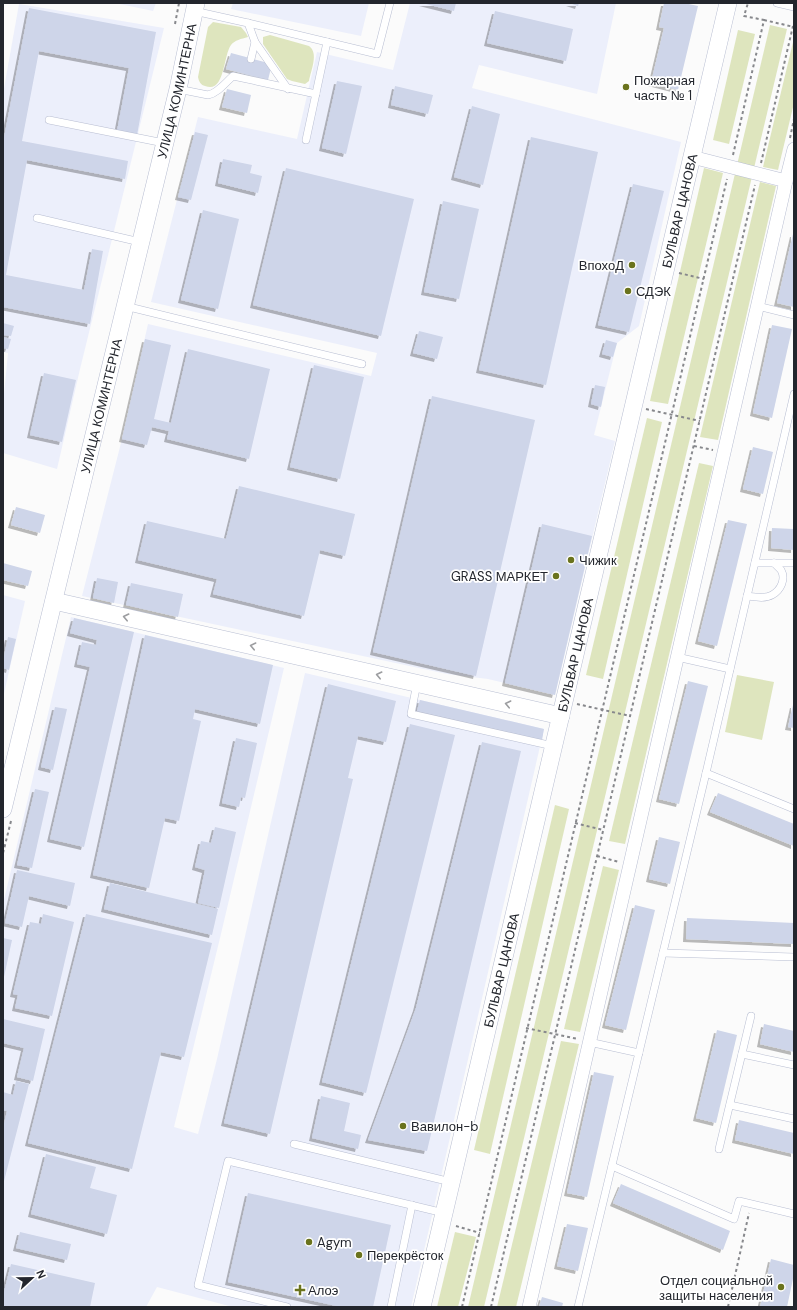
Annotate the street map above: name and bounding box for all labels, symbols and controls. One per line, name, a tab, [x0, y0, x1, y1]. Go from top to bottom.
street label: УЛИЦА КОМИНТЕРНА	[153, 21, 200, 160]
place label: Пожарная часть № 1	[634, 72, 695, 104]
marker: Пожарная часть № 1	[621, 82, 631, 92]
street label: БУЛЬВАР ЦАНОВА	[658, 152, 701, 270]
place label: ВпохоД	[579, 257, 624, 274]
marker: ВпохоД	[627, 260, 637, 270]
place label: СДЭК	[636, 283, 671, 300]
marker: СДЭК	[623, 286, 633, 296]
street label: УЛИЦА КОМИНТЕРНА	[76, 336, 126, 475]
place label: Чижик	[579, 552, 617, 569]
marker: Чижик	[566, 555, 576, 565]
place label: GRASS МАРКЕТ	[451, 568, 548, 585]
marker: GRASS МАРКЕТ	[551, 571, 561, 581]
street label: БУЛЬВАР ЦАНОВА	[553, 596, 597, 714]
one-way arrow	[123, 614, 129, 622]
one-way arrow	[249, 642, 256, 650]
one-way arrow	[376, 671, 383, 679]
one-way arrow	[505, 700, 511, 708]
street label: БУЛЬВАР ЦАНОВА	[479, 911, 523, 1029]
place label: Вавилон-b	[411, 1118, 478, 1135]
marker: Вавилон-b	[398, 1121, 408, 1131]
place label: Agym	[317, 1234, 352, 1251]
marker: Agym	[304, 1237, 314, 1247]
place label: Перекрёсток	[367, 1247, 444, 1264]
marker: Перекрёсток	[354, 1250, 364, 1260]
north arrow	[12, 1258, 52, 1298]
text: N	[33, 1268, 49, 1281]
place label: Отдел социальной защиты населения	[659, 1272, 773, 1304]
place label: Алоэ	[308, 1282, 339, 1299]
marker: Отдел социальной защиты населения	[776, 1282, 786, 1292]
marker: Алоэ	[295, 1285, 305, 1295]

